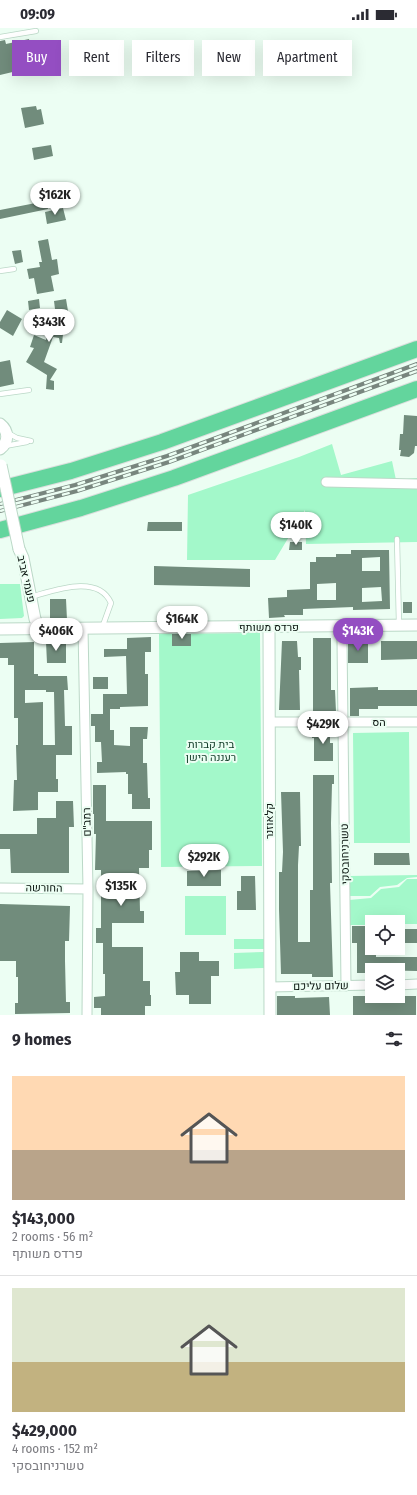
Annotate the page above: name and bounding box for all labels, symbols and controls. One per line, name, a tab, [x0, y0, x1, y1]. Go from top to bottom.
text: 09:09	[20, 5, 55, 23]
chip: Buy	[12, 40, 61, 76]
chip: Rent	[69, 40, 124, 76]
chip: Filters	[132, 40, 194, 76]
chip: New	[202, 40, 255, 76]
chip: Apartment	[263, 40, 352, 76]
pin: $162K	[27, 182, 83, 216]
text: $162K	[39, 187, 71, 202]
pin: $343K	[21, 309, 77, 343]
text: $343K	[33, 314, 65, 329]
pin: $140K	[268, 512, 324, 546]
text: $140K	[280, 517, 312, 532]
street label: פעמי אביב	[14, 554, 38, 604]
pin: $164K	[154, 606, 210, 640]
text: $164K	[166, 611, 198, 626]
pin: $406K	[28, 618, 84, 652]
pin: $143K	[330, 618, 386, 652]
street label: פרדס משותף	[239, 621, 299, 634]
text: $406K	[39, 623, 73, 638]
text: $143K	[342, 623, 374, 638]
pin: $429K	[295, 711, 351, 745]
text: $429K	[306, 716, 340, 731]
street label: הס	[372, 716, 386, 729]
park label: בית קברות רעננה הישן	[186, 738, 236, 764]
street label: קלאוזנר	[263, 803, 276, 839]
street label: רמב"ם	[80, 807, 94, 837]
street label: טשרניחובסקי	[338, 823, 352, 885]
pin: $292K	[176, 844, 232, 878]
text: $292K	[188, 849, 220, 864]
pin: $135K	[93, 873, 149, 907]
text: $135K	[105, 878, 137, 893]
street label: החורשה	[25, 881, 63, 895]
map controls	[365, 915, 405, 1003]
button: locate	[365, 915, 405, 955]
button: layers	[365, 963, 405, 1003]
street label: שלום עליכם	[293, 979, 349, 993]
icon: filters	[383, 1028, 405, 1050]
text: 9 homes	[12, 1029, 71, 1050]
icon: home	[173, 1102, 245, 1174]
text: $143,000	[12, 1208, 75, 1229]
text: 2 rooms · 56 m²	[12, 1229, 93, 1244]
text: פרדס משותף	[12, 1246, 83, 1261]
icon: home	[173, 1314, 245, 1386]
text: $429,000	[12, 1420, 77, 1441]
text: 4 rooms · 152 m²	[12, 1441, 98, 1456]
text: טשרניחובסקי	[12, 1458, 84, 1473]

